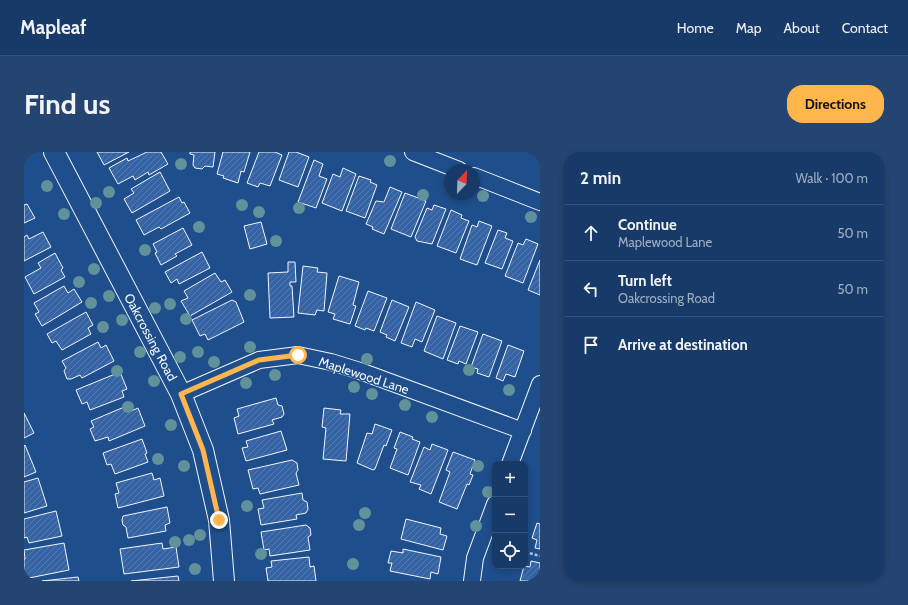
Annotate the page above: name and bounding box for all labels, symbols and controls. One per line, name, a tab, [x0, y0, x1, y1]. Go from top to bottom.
text: Mapleaf	[20, 16, 87, 39]
text: Home	[677, 19, 714, 37]
text: Map	[736, 19, 761, 37]
text: About	[783, 19, 820, 37]
text: Contact	[842, 19, 888, 37]
button: Directions	[787, 85, 884, 123]
text: Find us	[24, 87, 110, 121]
north arrow	[444, 164, 480, 200]
text: 2 min	[580, 168, 621, 188]
text: Walk · 100 m	[795, 170, 868, 186]
text: Continue	[618, 216, 677, 234]
icon: ahead	[580, 222, 602, 244]
text: 50 m	[838, 225, 868, 241]
text: Maplewood Lane	[618, 234, 712, 250]
text: Turn left	[618, 272, 672, 290]
icon: left	[580, 278, 602, 300]
text: 50 m	[838, 281, 868, 297]
street label: Oakcrossing Road	[121, 290, 181, 384]
text: Oakcrossing Road	[618, 290, 715, 306]
icon: arrive	[580, 334, 602, 356]
text: Arrive at destination	[618, 336, 748, 354]
route start	[289, 346, 307, 364]
street label: Maplewood Lane	[317, 353, 412, 397]
map controls	[492, 461, 528, 569]
button: +	[492, 461, 528, 497]
button: −	[492, 497, 528, 533]
route end	[210, 511, 228, 529]
button: locate	[492, 533, 528, 569]

